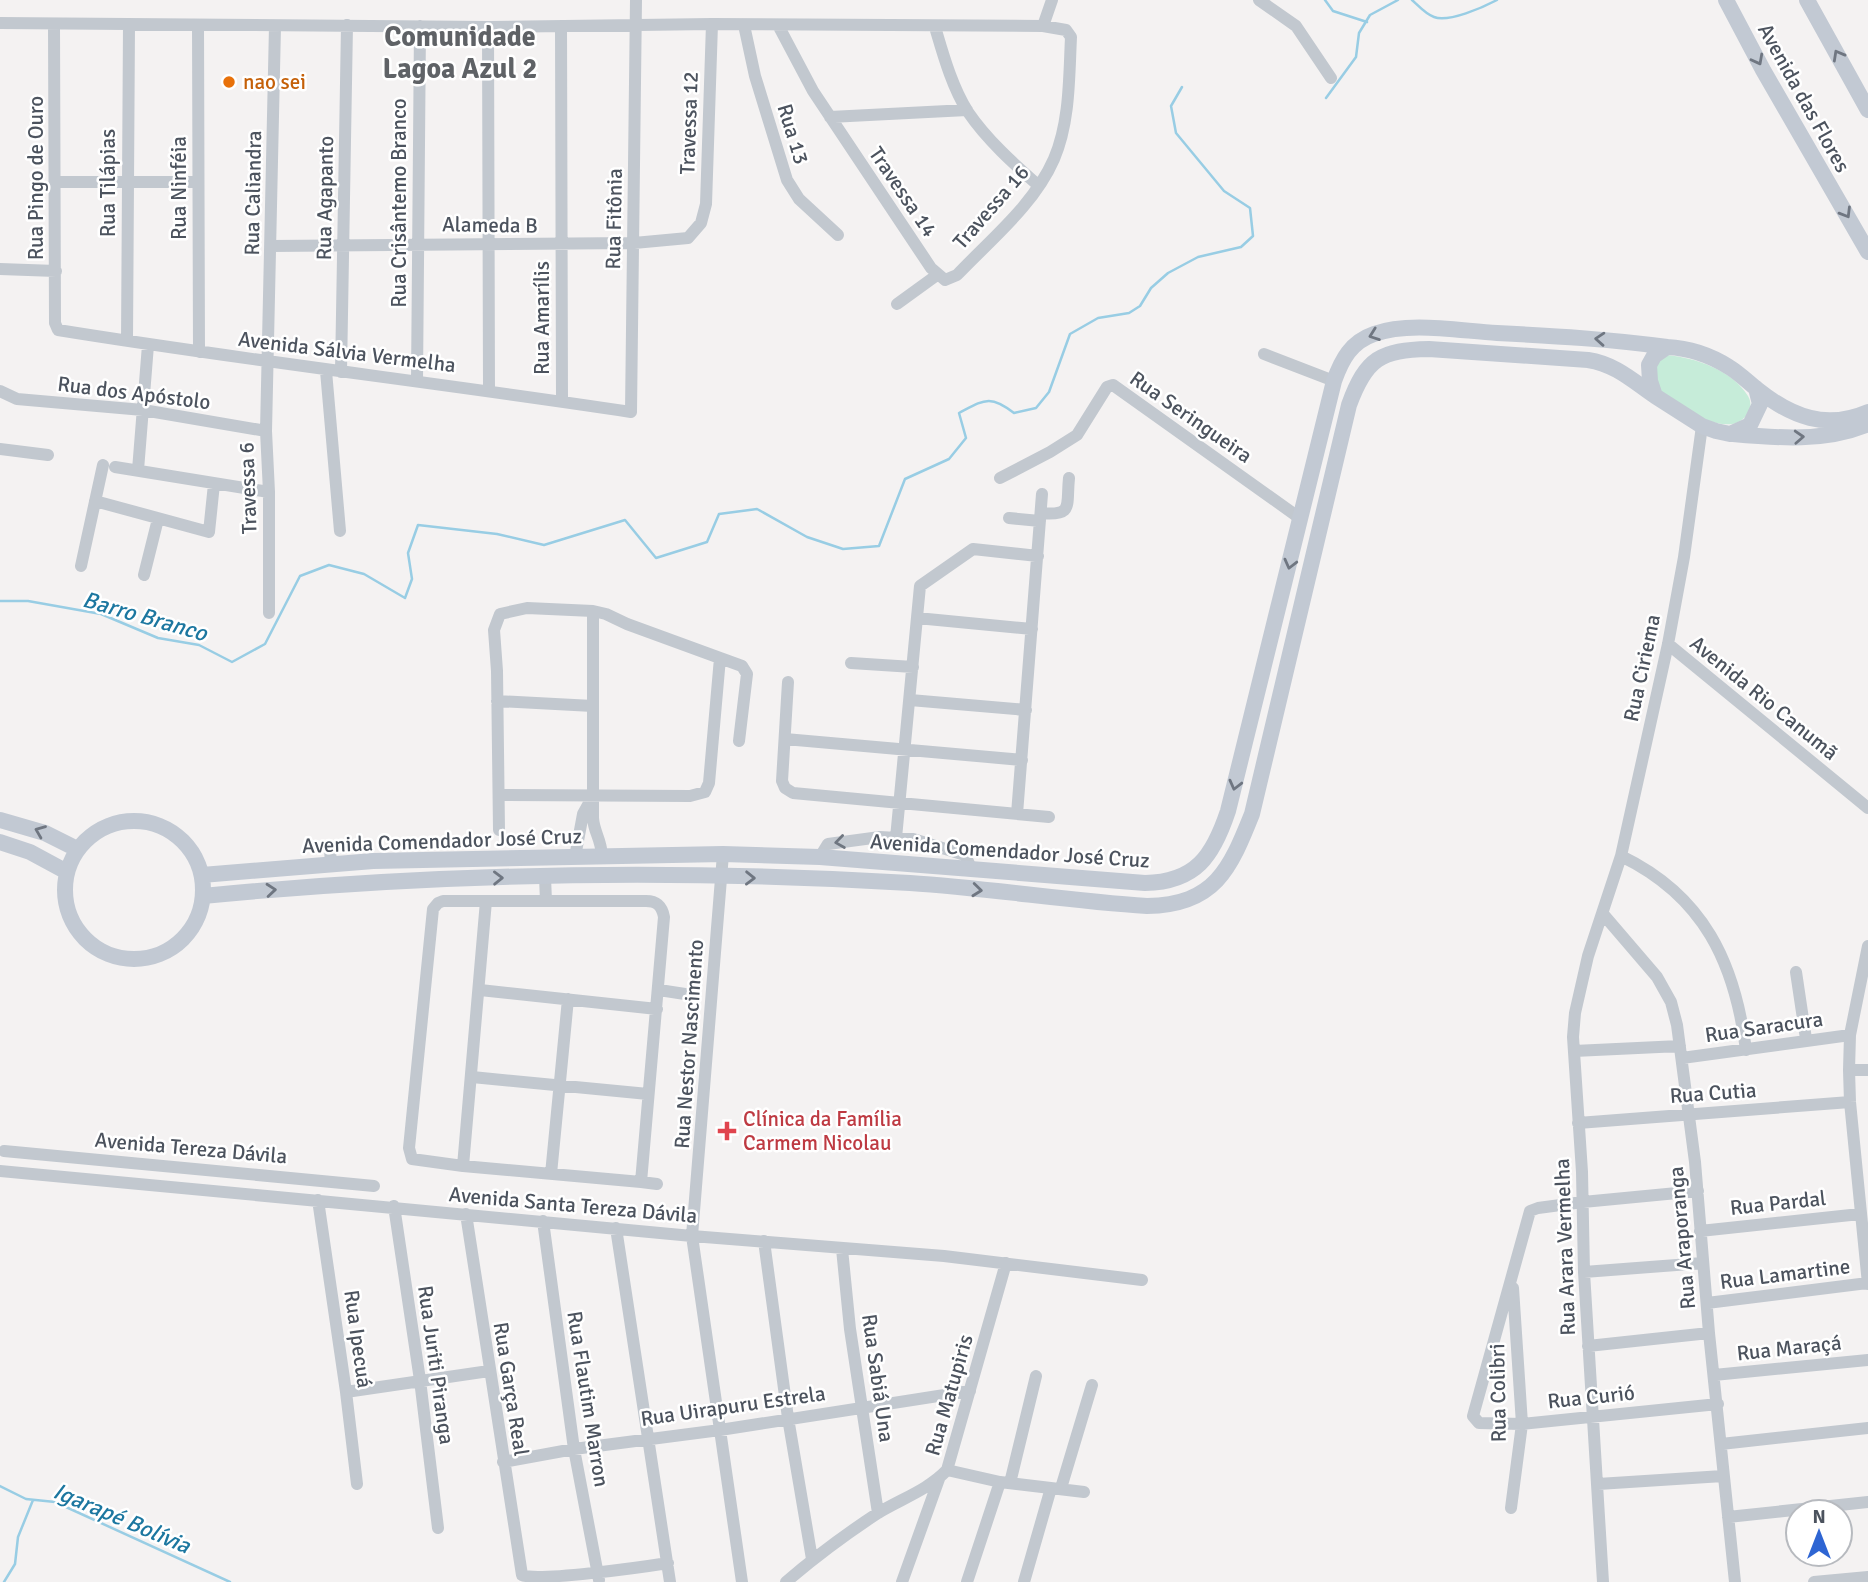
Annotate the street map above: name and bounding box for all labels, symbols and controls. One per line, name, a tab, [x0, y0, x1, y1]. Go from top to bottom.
street label: Avenida das Flores	[1752, 19, 1856, 177]
district label: Comunidade Lagoa Azul 2	[383, 20, 537, 86]
one-way arrow	[1833, 50, 1846, 62]
one-way arrow	[1750, 53, 1763, 65]
place label: nao sei	[243, 69, 306, 95]
street label: Travessa 12	[674, 71, 704, 175]
marker: nao sei	[221, 74, 237, 90]
street label: Rua Pingo de Ouro	[23, 96, 49, 260]
street label: Rua Crisântemo Branco	[386, 98, 412, 308]
street label: Rua 13	[772, 101, 814, 167]
street label: Rua Tilápias	[95, 129, 121, 237]
street label: Rua Caliandra	[239, 130, 267, 256]
street label: Rua Agapanto	[311, 135, 339, 261]
street label: Rua Ninféia	[166, 136, 192, 240]
street label: Travessa 14	[863, 142, 943, 242]
street label: Travessa 16	[947, 159, 1035, 255]
street label: Rua Fitônia	[600, 168, 628, 270]
one-way arrow	[1837, 206, 1850, 219]
street label: Alameda B	[442, 211, 538, 239]
street label: Rua Amarílis	[529, 261, 555, 375]
street label: Avenida Sálvia Vermelha	[237, 326, 457, 378]
one-way arrow	[1368, 327, 1380, 341]
one-way arrow	[1594, 331, 1605, 346]
street label: Rua Seringueira	[1125, 365, 1257, 469]
street label: Rua dos Apóstolo	[56, 371, 212, 415]
one-way arrow	[1793, 429, 1804, 444]
street label: Travessa 6	[233, 442, 263, 534]
one-way arrow	[1284, 558, 1299, 570]
water label: Barro Branco	[79, 585, 211, 648]
street label: Rua Ciriema	[1618, 612, 1666, 724]
street label: Avenida Rio Canumã	[1685, 630, 1843, 766]
one-way arrow	[1229, 778, 1243, 790]
street label: Avenida Comendador José Cruz	[302, 823, 582, 859]
one-way arrow	[35, 825, 47, 839]
street label: Avenida Comendador José Cruz	[869, 828, 1151, 874]
one-way arrow	[835, 835, 846, 850]
one-way arrow	[493, 870, 504, 886]
one-way arrow	[745, 870, 756, 885]
one-way arrow	[972, 882, 983, 897]
one-way arrow	[266, 883, 277, 898]
street label: Rua Nestor Nascimento	[669, 938, 709, 1150]
street label: Rua Saracura	[1703, 1006, 1825, 1048]
street label: Rua Cutia	[1669, 1077, 1757, 1109]
place label: Clínica da Família Carmem Nicolau	[743, 1106, 902, 1156]
marker: Clínica da Família Carmem Nicolau	[717, 1121, 737, 1141]
street label: Avenida Tereza Dávila	[94, 1127, 288, 1169]
street label: Rua Arara Vermelha	[1549, 1158, 1581, 1336]
street label: Rua Araporanga	[1663, 1165, 1701, 1311]
street label: Avenida Santa Tereza Dávila	[448, 1181, 698, 1229]
street label: Rua Pardal	[1729, 1185, 1827, 1221]
street label: Rua Lamartine	[1718, 1253, 1852, 1295]
street label: Rua Juriti Piranga	[412, 1284, 460, 1446]
street label: Rua Ipecuá	[338, 1288, 378, 1390]
street label: Rua Flautim Marron	[561, 1309, 615, 1489]
street label: Rua Sabiá Una	[856, 1312, 900, 1444]
street label: Rua Garça Real	[488, 1320, 534, 1458]
street label: Rua Maraçá	[1735, 1330, 1843, 1366]
street label: Rua Matupiris	[919, 1331, 979, 1459]
street label: Rua Colibri	[1484, 1343, 1512, 1443]
street label: Rua Curió	[1546, 1379, 1636, 1415]
street label: Rua Uirapuru Estrela	[639, 1380, 827, 1432]
water label: Igarapé Bolívia	[49, 1477, 196, 1561]
north arrow	[1784, 1498, 1854, 1568]
text: N	[1812, 1505, 1826, 1529]

